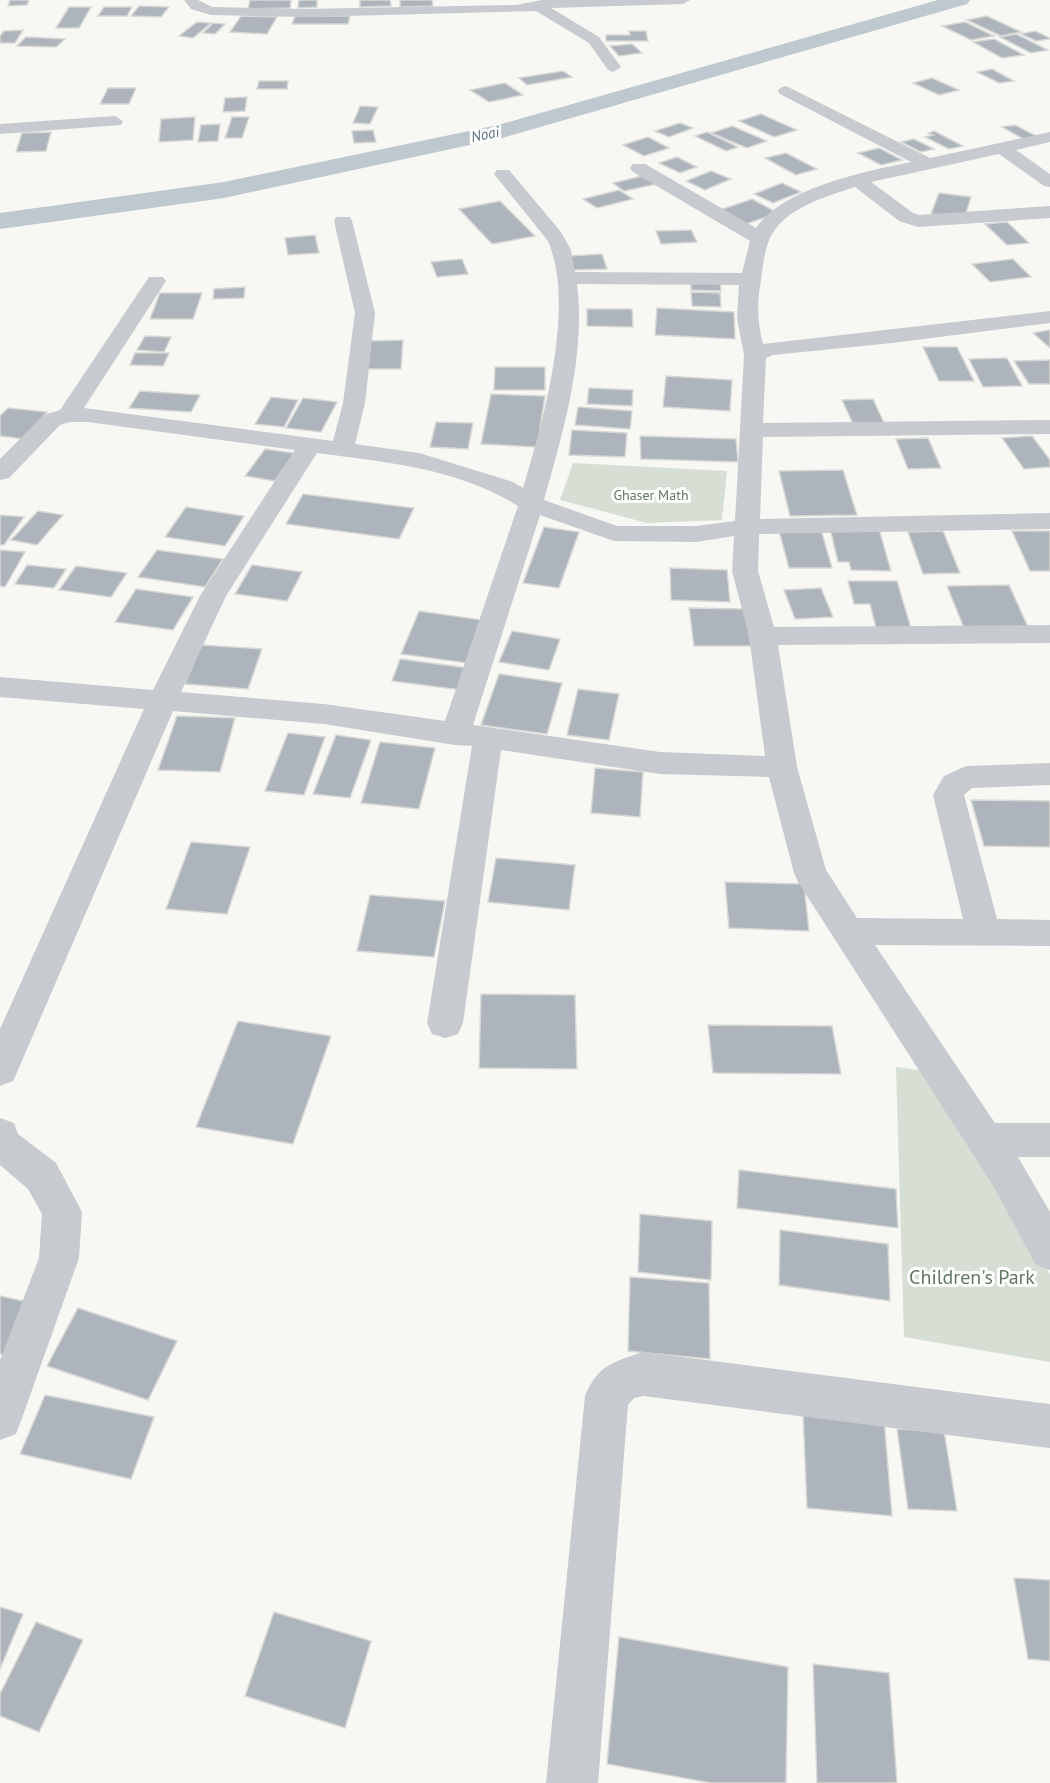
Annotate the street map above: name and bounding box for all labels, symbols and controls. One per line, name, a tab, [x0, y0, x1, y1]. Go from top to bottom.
water label: Noai	[469, 122, 502, 146]
park label: Ghaser Math	[613, 486, 689, 504]
park label: Children's Park	[909, 1264, 1035, 1290]

